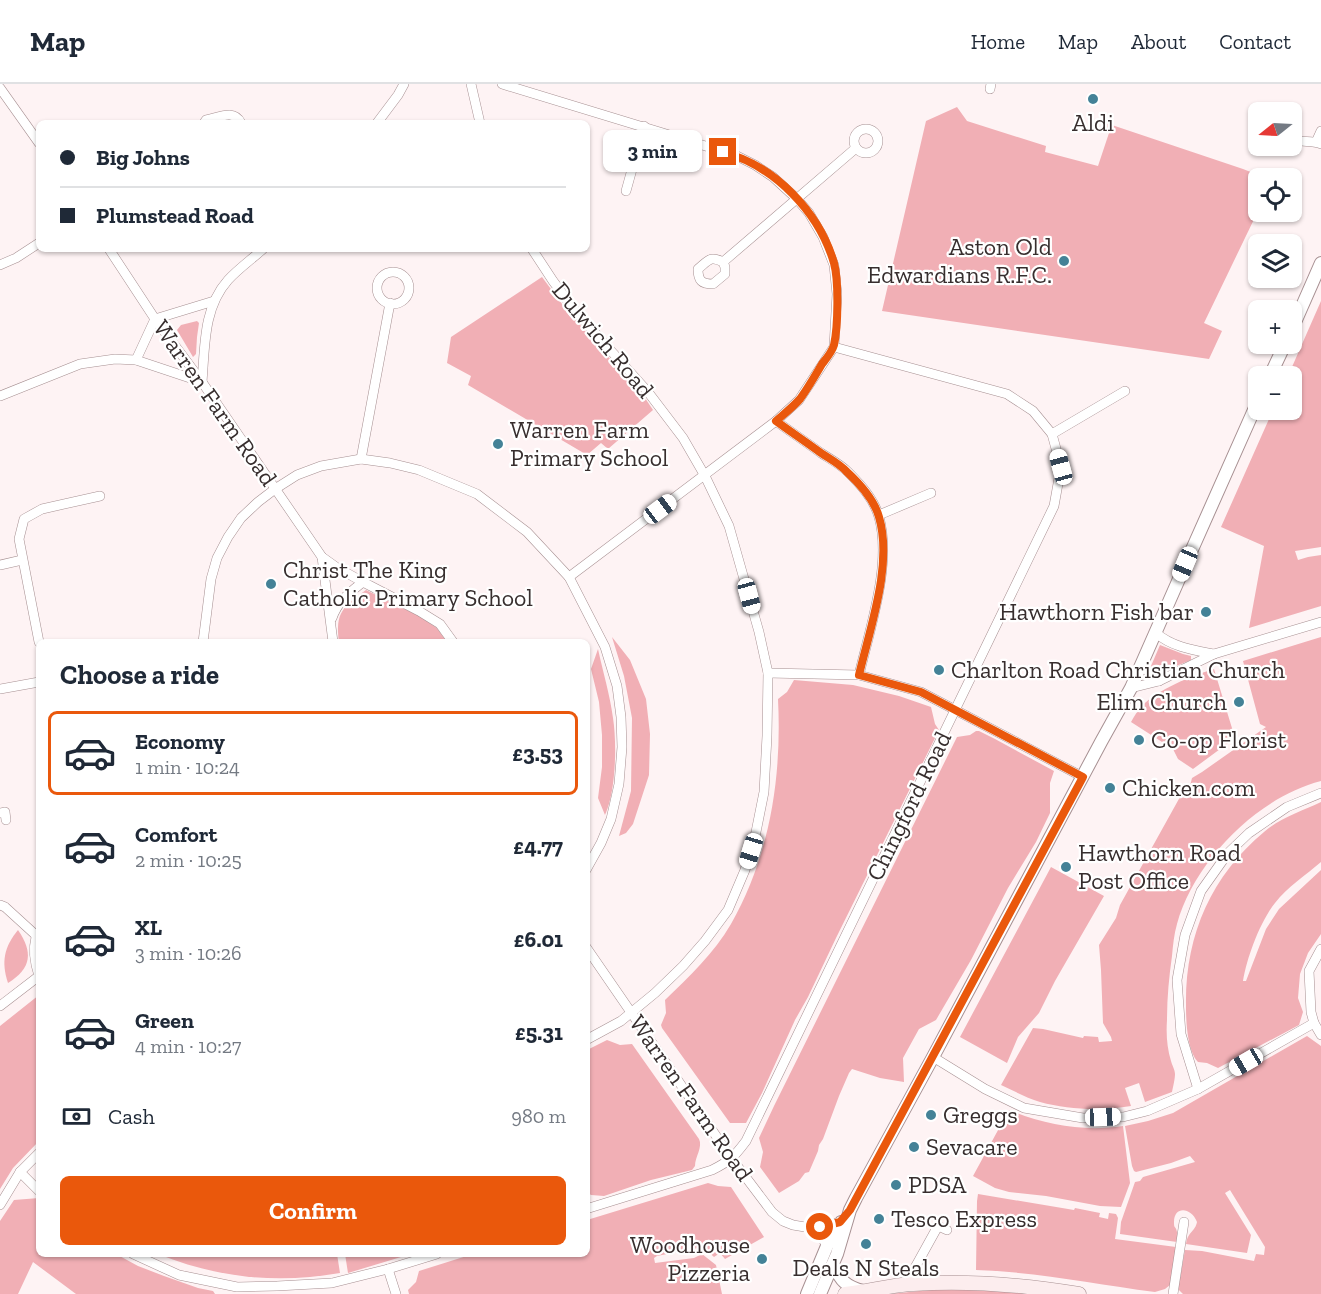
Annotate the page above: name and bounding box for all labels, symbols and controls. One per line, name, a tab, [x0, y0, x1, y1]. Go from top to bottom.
text: Map	[30, 25, 85, 58]
text: Home	[971, 29, 1025, 54]
text: Map	[1058, 29, 1098, 54]
text: About	[1131, 29, 1186, 54]
text: Contact	[1219, 29, 1291, 54]
marker: Aldi	[1086, 92, 1100, 106]
north arrow	[1248, 102, 1302, 156]
map controls	[1248, 102, 1302, 420]
place label: Aldi	[1072, 108, 1114, 137]
callout: 3 min	[603, 131, 702, 173]
route end	[709, 138, 736, 165]
text: 3 min	[628, 139, 677, 163]
text: Big Johns	[96, 144, 190, 171]
button: locate	[1248, 168, 1302, 222]
text: Plumstead Road	[96, 202, 254, 229]
place label: Aston Old Edwardians R.F.C.	[867, 232, 1052, 289]
button: layers	[1248, 234, 1302, 288]
marker: Aston Old Edwardians R.F.C.	[1057, 254, 1071, 268]
street label: Dulwich Road	[546, 276, 660, 404]
button: +	[1248, 300, 1302, 354]
street label: Warren Farm Road	[147, 314, 284, 491]
button: −	[1248, 366, 1302, 420]
place label: Warren Farm Primary School	[510, 415, 668, 472]
marker: Warren Farm Primary School	[491, 437, 505, 451]
car	[1048, 447, 1074, 487]
car	[640, 491, 680, 527]
car	[1170, 544, 1200, 584]
place label: Christ The King Catholic Primary School	[283, 555, 533, 612]
car	[736, 576, 762, 616]
marker: Christ The King Catholic Primary School	[264, 577, 278, 591]
place label: Hawthorn Fish bar	[999, 597, 1194, 626]
marker: Hawthorn Fish bar	[1199, 605, 1213, 619]
place label: Charlton Road Christian Church	[951, 655, 1286, 684]
text: Choose a ride	[60, 659, 219, 691]
marker: Charlton Road Christian Church	[932, 663, 946, 677]
place label: Elim Church	[1097, 687, 1228, 716]
marker: Elim Church	[1232, 695, 1246, 709]
place label: Co-op Florist	[1151, 725, 1287, 754]
icon: car	[63, 726, 117, 780]
street label: Chingford Road	[860, 726, 957, 885]
text: Economy	[135, 728, 225, 755]
marker: Co-op Florist	[1132, 733, 1146, 747]
text: £3.53	[512, 740, 563, 767]
text: 1 min · 10:24	[135, 755, 240, 779]
place label: Chicken.com	[1122, 773, 1255, 802]
marker: Chicken.com	[1103, 781, 1117, 795]
icon: car	[63, 819, 117, 873]
text: Comfort	[135, 821, 217, 848]
car	[737, 831, 765, 871]
text: £4.77	[513, 833, 563, 860]
place label: Hawthorn Road Post Office	[1078, 838, 1241, 895]
text: 2 min · 10:25	[135, 848, 242, 872]
marker: Hawthorn Road Post Office	[1059, 860, 1073, 874]
icon: car	[63, 912, 117, 966]
text: XL	[135, 914, 162, 941]
text: £6.01	[514, 926, 563, 953]
text: 3 min · 10:26	[135, 941, 242, 965]
icon: car	[63, 1005, 117, 1059]
text: Green	[135, 1007, 194, 1034]
street label: Warren Farm Road	[623, 1009, 760, 1186]
text: £5.31	[515, 1019, 563, 1046]
text: 4 min · 10:27	[135, 1034, 242, 1058]
car	[1226, 1045, 1266, 1079]
icon: cash	[60, 1100, 93, 1133]
place label: Greggs	[943, 1100, 1018, 1129]
text: Cash	[108, 1103, 155, 1130]
text: 980 m	[511, 1104, 566, 1128]
car	[1085, 1107, 1121, 1127]
marker: Greggs	[924, 1108, 938, 1122]
place label: Sevacare	[926, 1132, 1018, 1161]
marker: Sevacare	[907, 1140, 921, 1154]
place label: PDSA	[908, 1170, 967, 1199]
button: Confirm	[60, 1176, 566, 1245]
marker: PDSA	[889, 1178, 903, 1192]
place label: Tesco Express	[891, 1204, 1037, 1233]
marker: Tesco Express	[872, 1212, 886, 1226]
route start	[806, 1213, 833, 1240]
place label: Woodhouse Pizzeria	[630, 1230, 750, 1287]
marker: Deals N Steals	[859, 1237, 873, 1251]
marker: Woodhouse Pizzeria	[755, 1252, 769, 1266]
place label: Deals N Steals	[793, 1253, 939, 1282]

